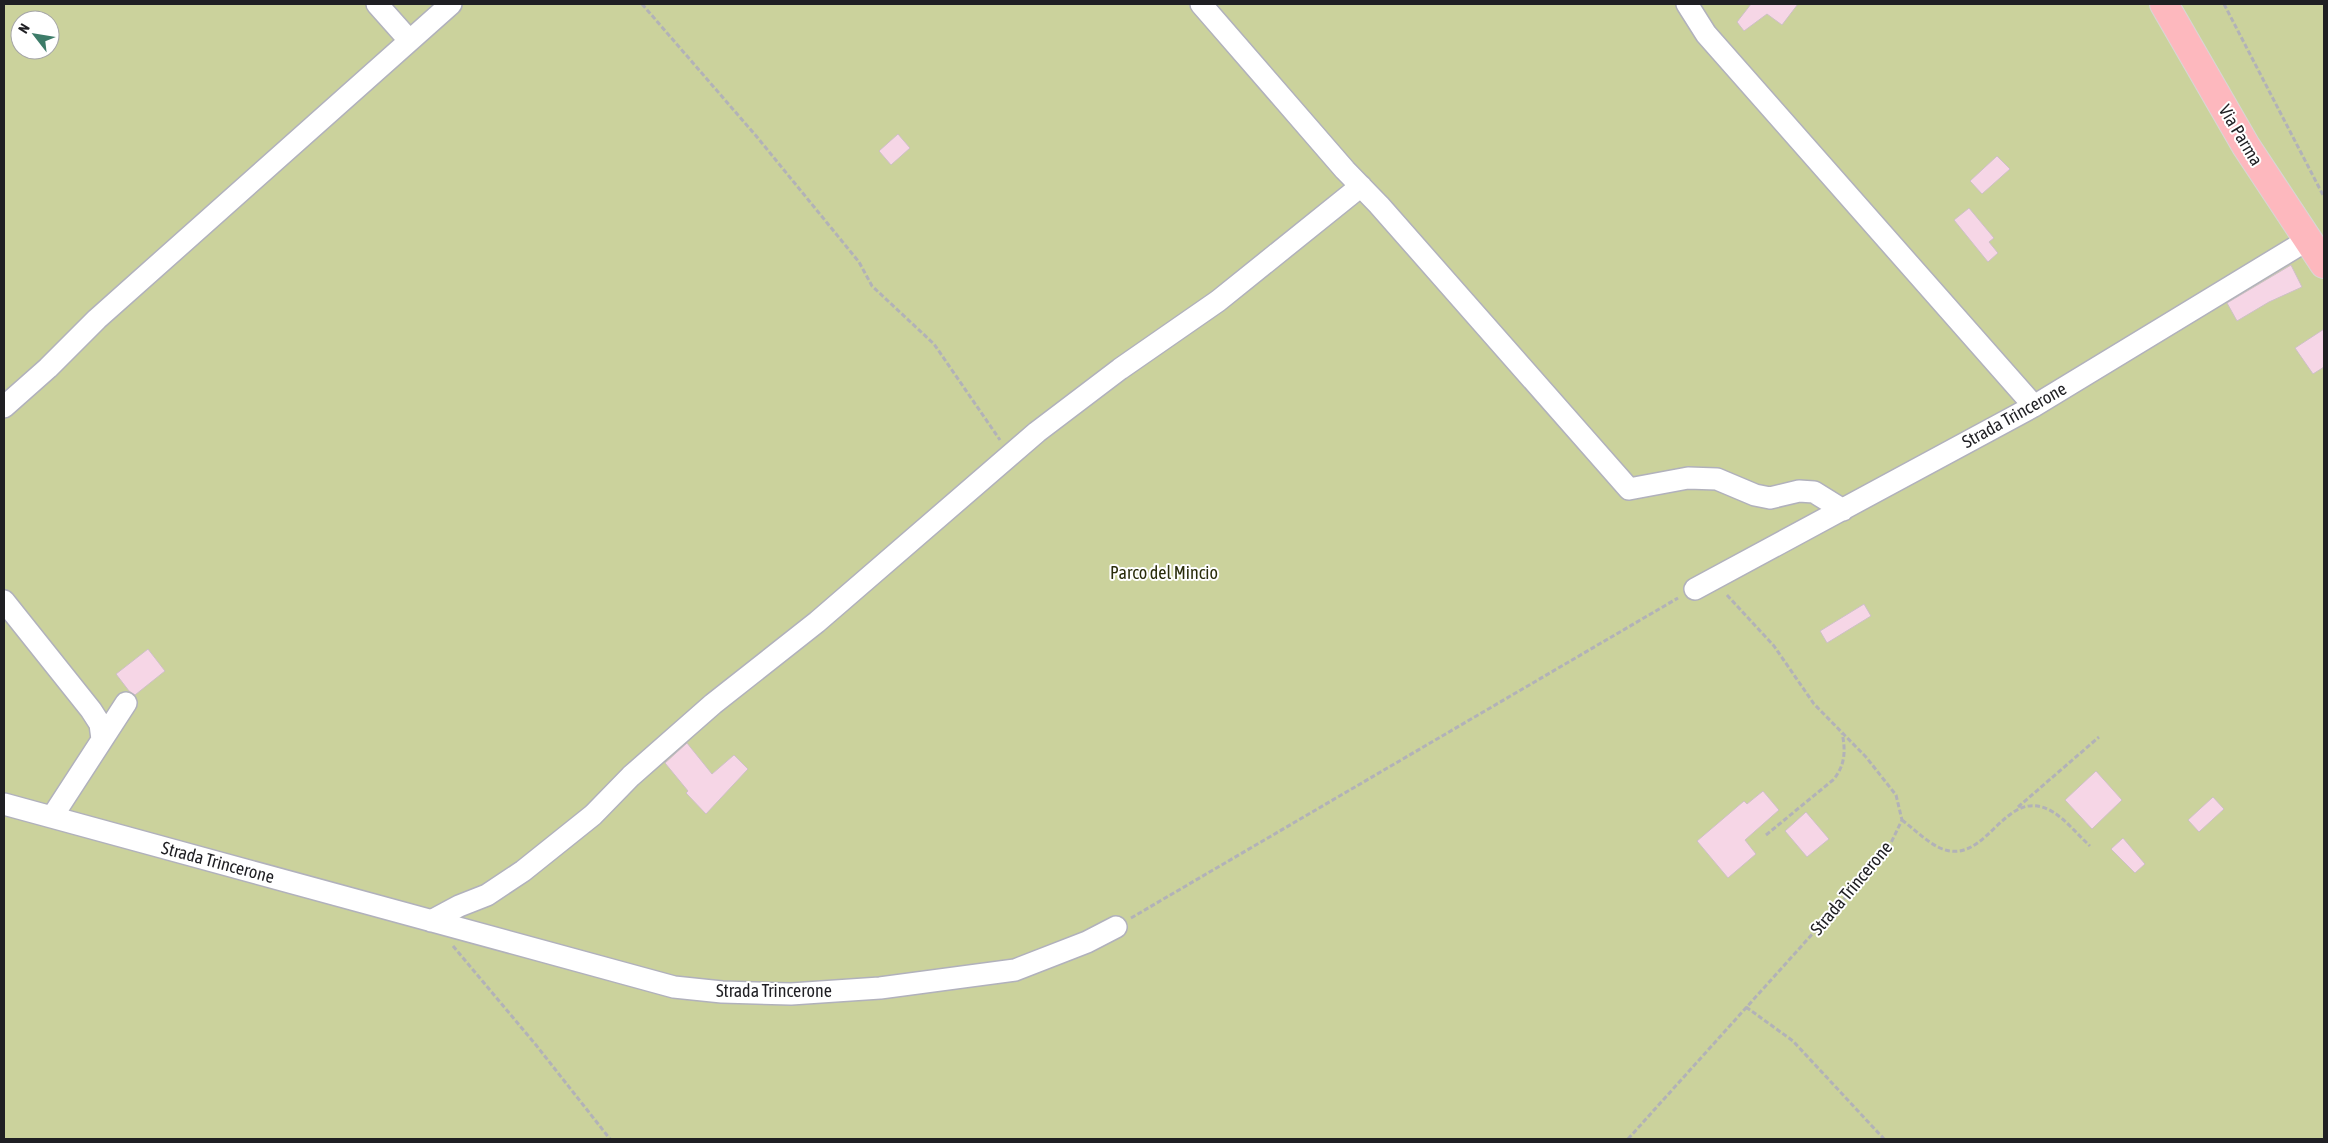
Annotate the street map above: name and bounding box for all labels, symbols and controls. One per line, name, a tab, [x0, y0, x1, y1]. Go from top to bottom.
north arrow	[10, 10, 60, 60]
text: N	[15, 21, 33, 36]
street label: Via Parma	[2215, 101, 2267, 169]
street label: Strada Trincerone	[1958, 378, 2070, 452]
park label: Parco del Mincio	[1110, 562, 1218, 583]
street label: Strada Trincerone	[159, 837, 277, 887]
street label: Strada Trincerone	[1806, 837, 1896, 939]
street label: Strada Trincerone	[716, 980, 832, 1001]

